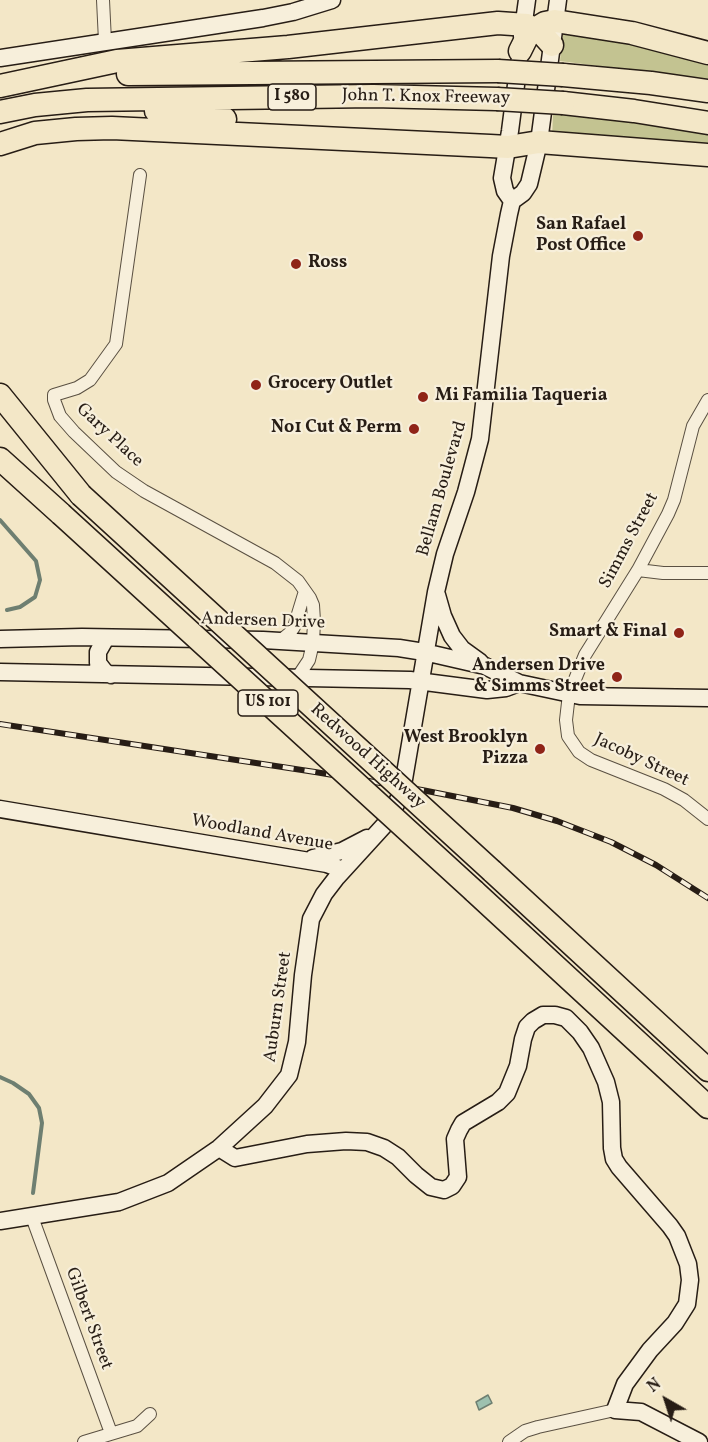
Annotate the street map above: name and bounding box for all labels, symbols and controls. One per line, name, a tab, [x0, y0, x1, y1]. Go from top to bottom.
road number: I 580	[268, 84, 316, 110]
street label: John T. Knox Freeway	[342, 86, 510, 110]
place label: San Rafael Post Office	[536, 215, 626, 258]
marker: San Rafael Post Office	[631, 229, 645, 243]
place label: Ross	[308, 253, 347, 275]
marker: Ross	[289, 257, 303, 271]
place label: Grocery Outlet	[268, 374, 393, 396]
marker: Grocery Outlet	[249, 378, 263, 392]
place label: Mi Familia Taqueria	[435, 386, 607, 408]
marker: Mi Familia Taqueria	[416, 390, 430, 404]
street label: Gary Place	[71, 399, 147, 473]
place label: No1 Cut & Perm	[271, 418, 402, 440]
street label: Bellam Boulevard	[413, 419, 473, 559]
marker: No1 Cut & Perm	[407, 422, 421, 436]
street label: Simms Street	[596, 489, 664, 593]
street label: Andersen Drive	[201, 609, 325, 635]
place label: Smart & Final	[549, 622, 667, 644]
marker: Smart & Final	[672, 626, 686, 640]
place label: Andersen Drive & Simms Street	[472, 656, 605, 698]
marker: Andersen Drive & Simms Street	[610, 670, 624, 684]
road number: US 101	[238, 690, 298, 716]
street label: Redwood Highway	[305, 700, 429, 814]
place label: West Brooklyn Pizza	[404, 728, 528, 771]
street label: Jacoby Street	[590, 730, 692, 792]
marker: West Brooklyn Pizza	[533, 742, 547, 756]
street label: Woodland Avenue	[189, 811, 335, 857]
street label: Auburn Street	[261, 950, 297, 1064]
street label: Gilbert Street	[60, 1265, 116, 1373]
north arrow	[636, 1370, 696, 1430]
text: N	[643, 1374, 666, 1398]

